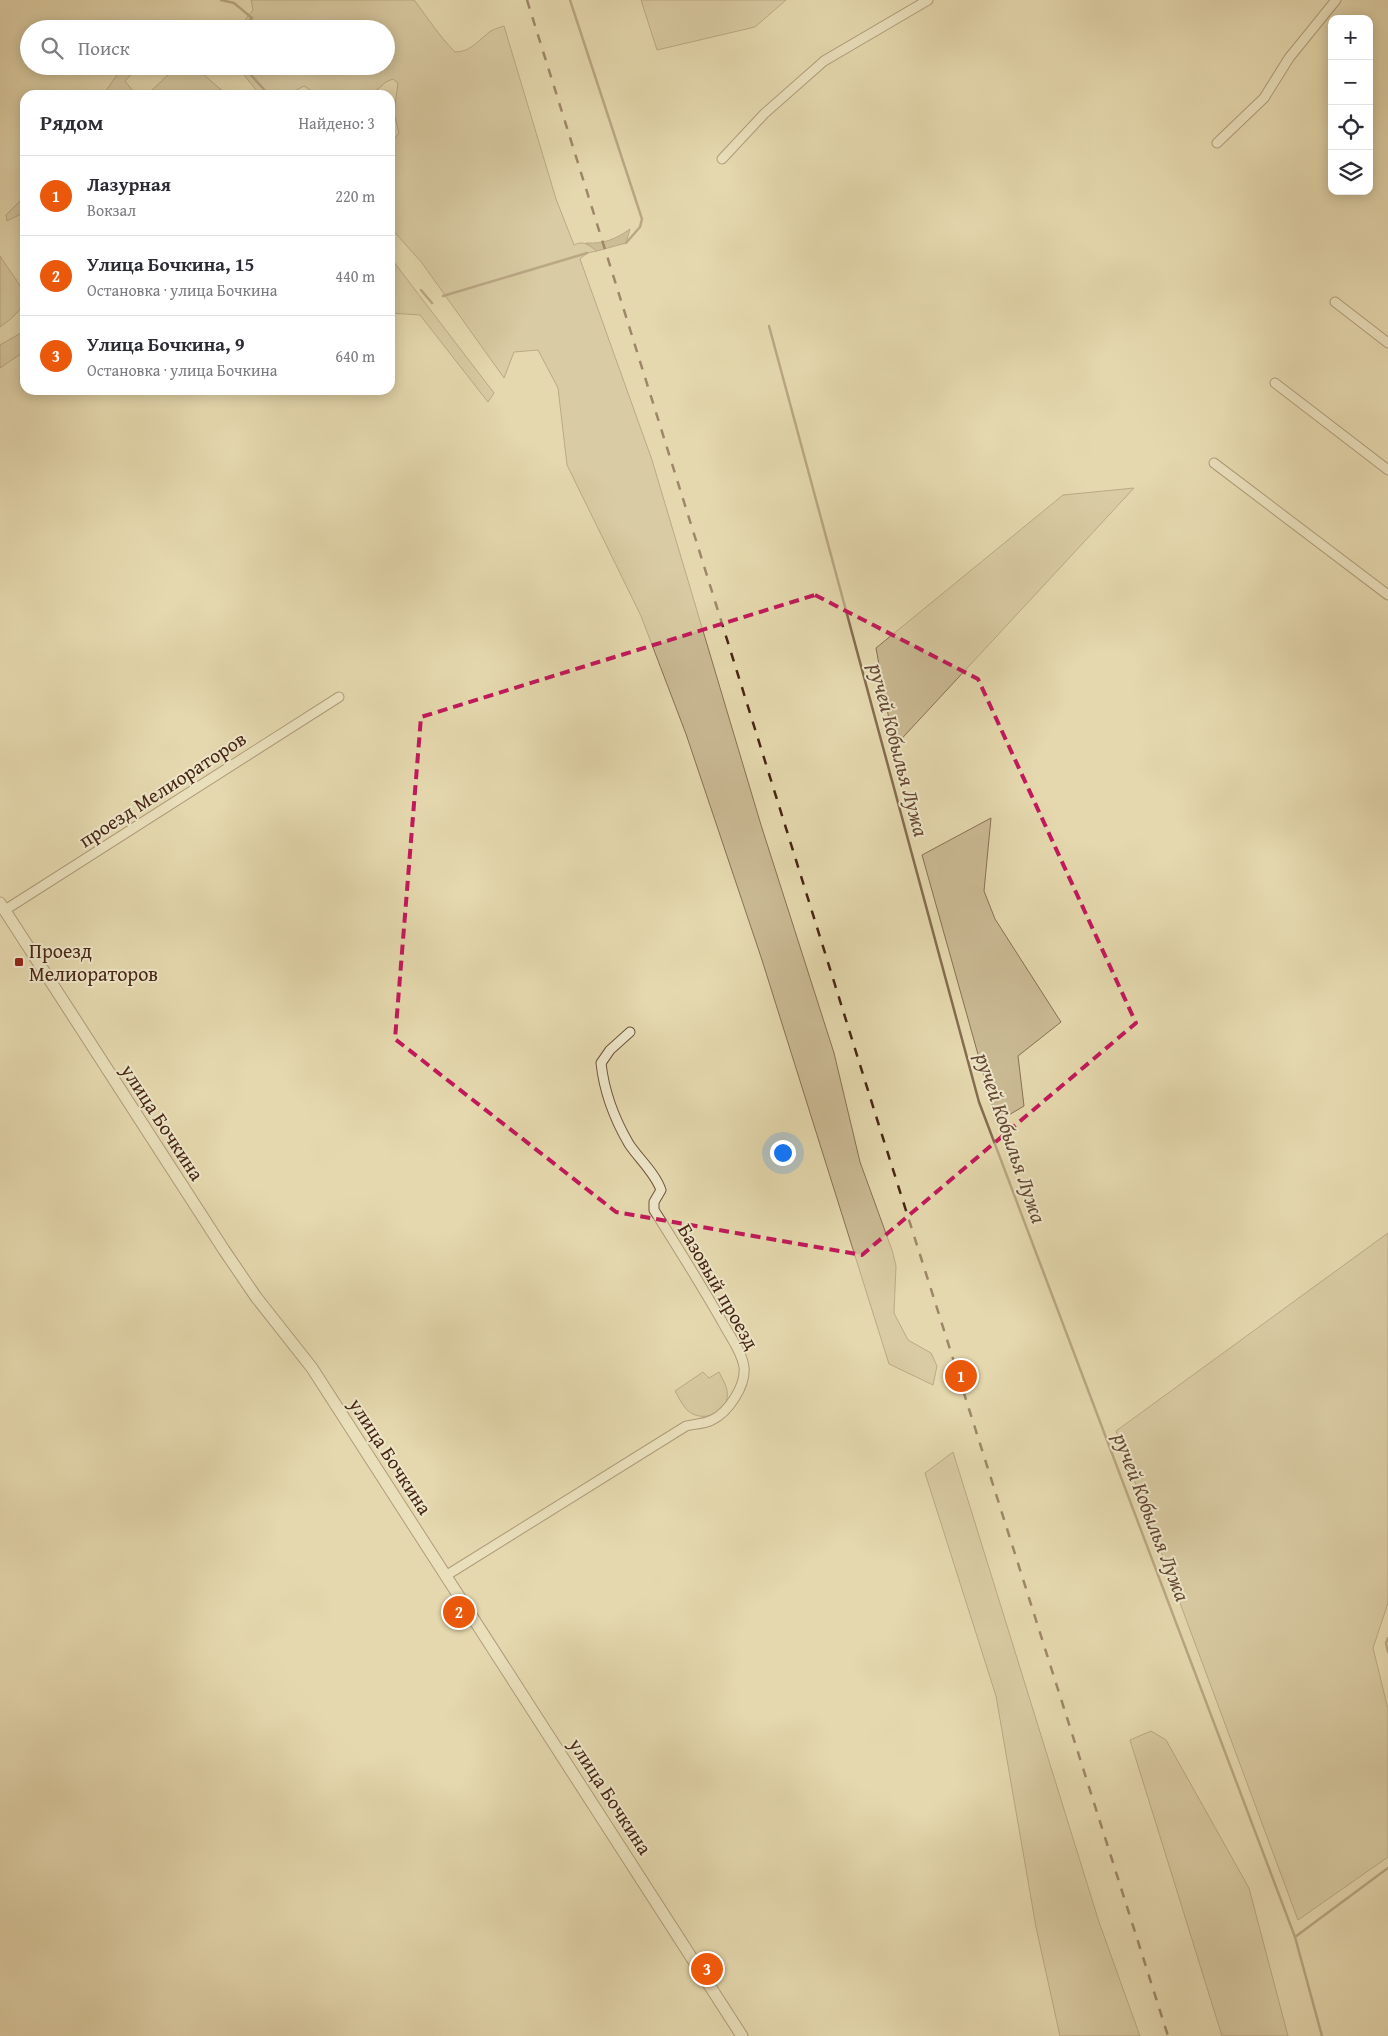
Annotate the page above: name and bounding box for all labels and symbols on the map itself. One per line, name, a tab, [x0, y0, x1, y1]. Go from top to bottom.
water label: ручей Кобылья Лужа	[861, 659, 937, 840]
street label: проезд Мелиораторов	[72, 724, 252, 854]
place label: Проезд Мелиораторов	[29, 936, 158, 988]
marker: Проезд Мелиораторов	[13, 956, 25, 968]
water label: ручей Кобылья Лужа	[967, 1048, 1055, 1227]
street label: улица Бочкина	[114, 1057, 212, 1187]
your location	[770, 1140, 796, 1166]
street label: Базовый проезд	[671, 1218, 767, 1354]
pin: 1	[945, 1357, 977, 1395]
street label: улица Бочкина	[342, 1391, 440, 1521]
water label: ручей Кобылья Лужа	[1105, 1427, 1198, 1606]
pin: 2	[443, 1593, 475, 1631]
street label: улица Бочкина	[562, 1731, 660, 1861]
pin: 3	[691, 1950, 723, 1988]

